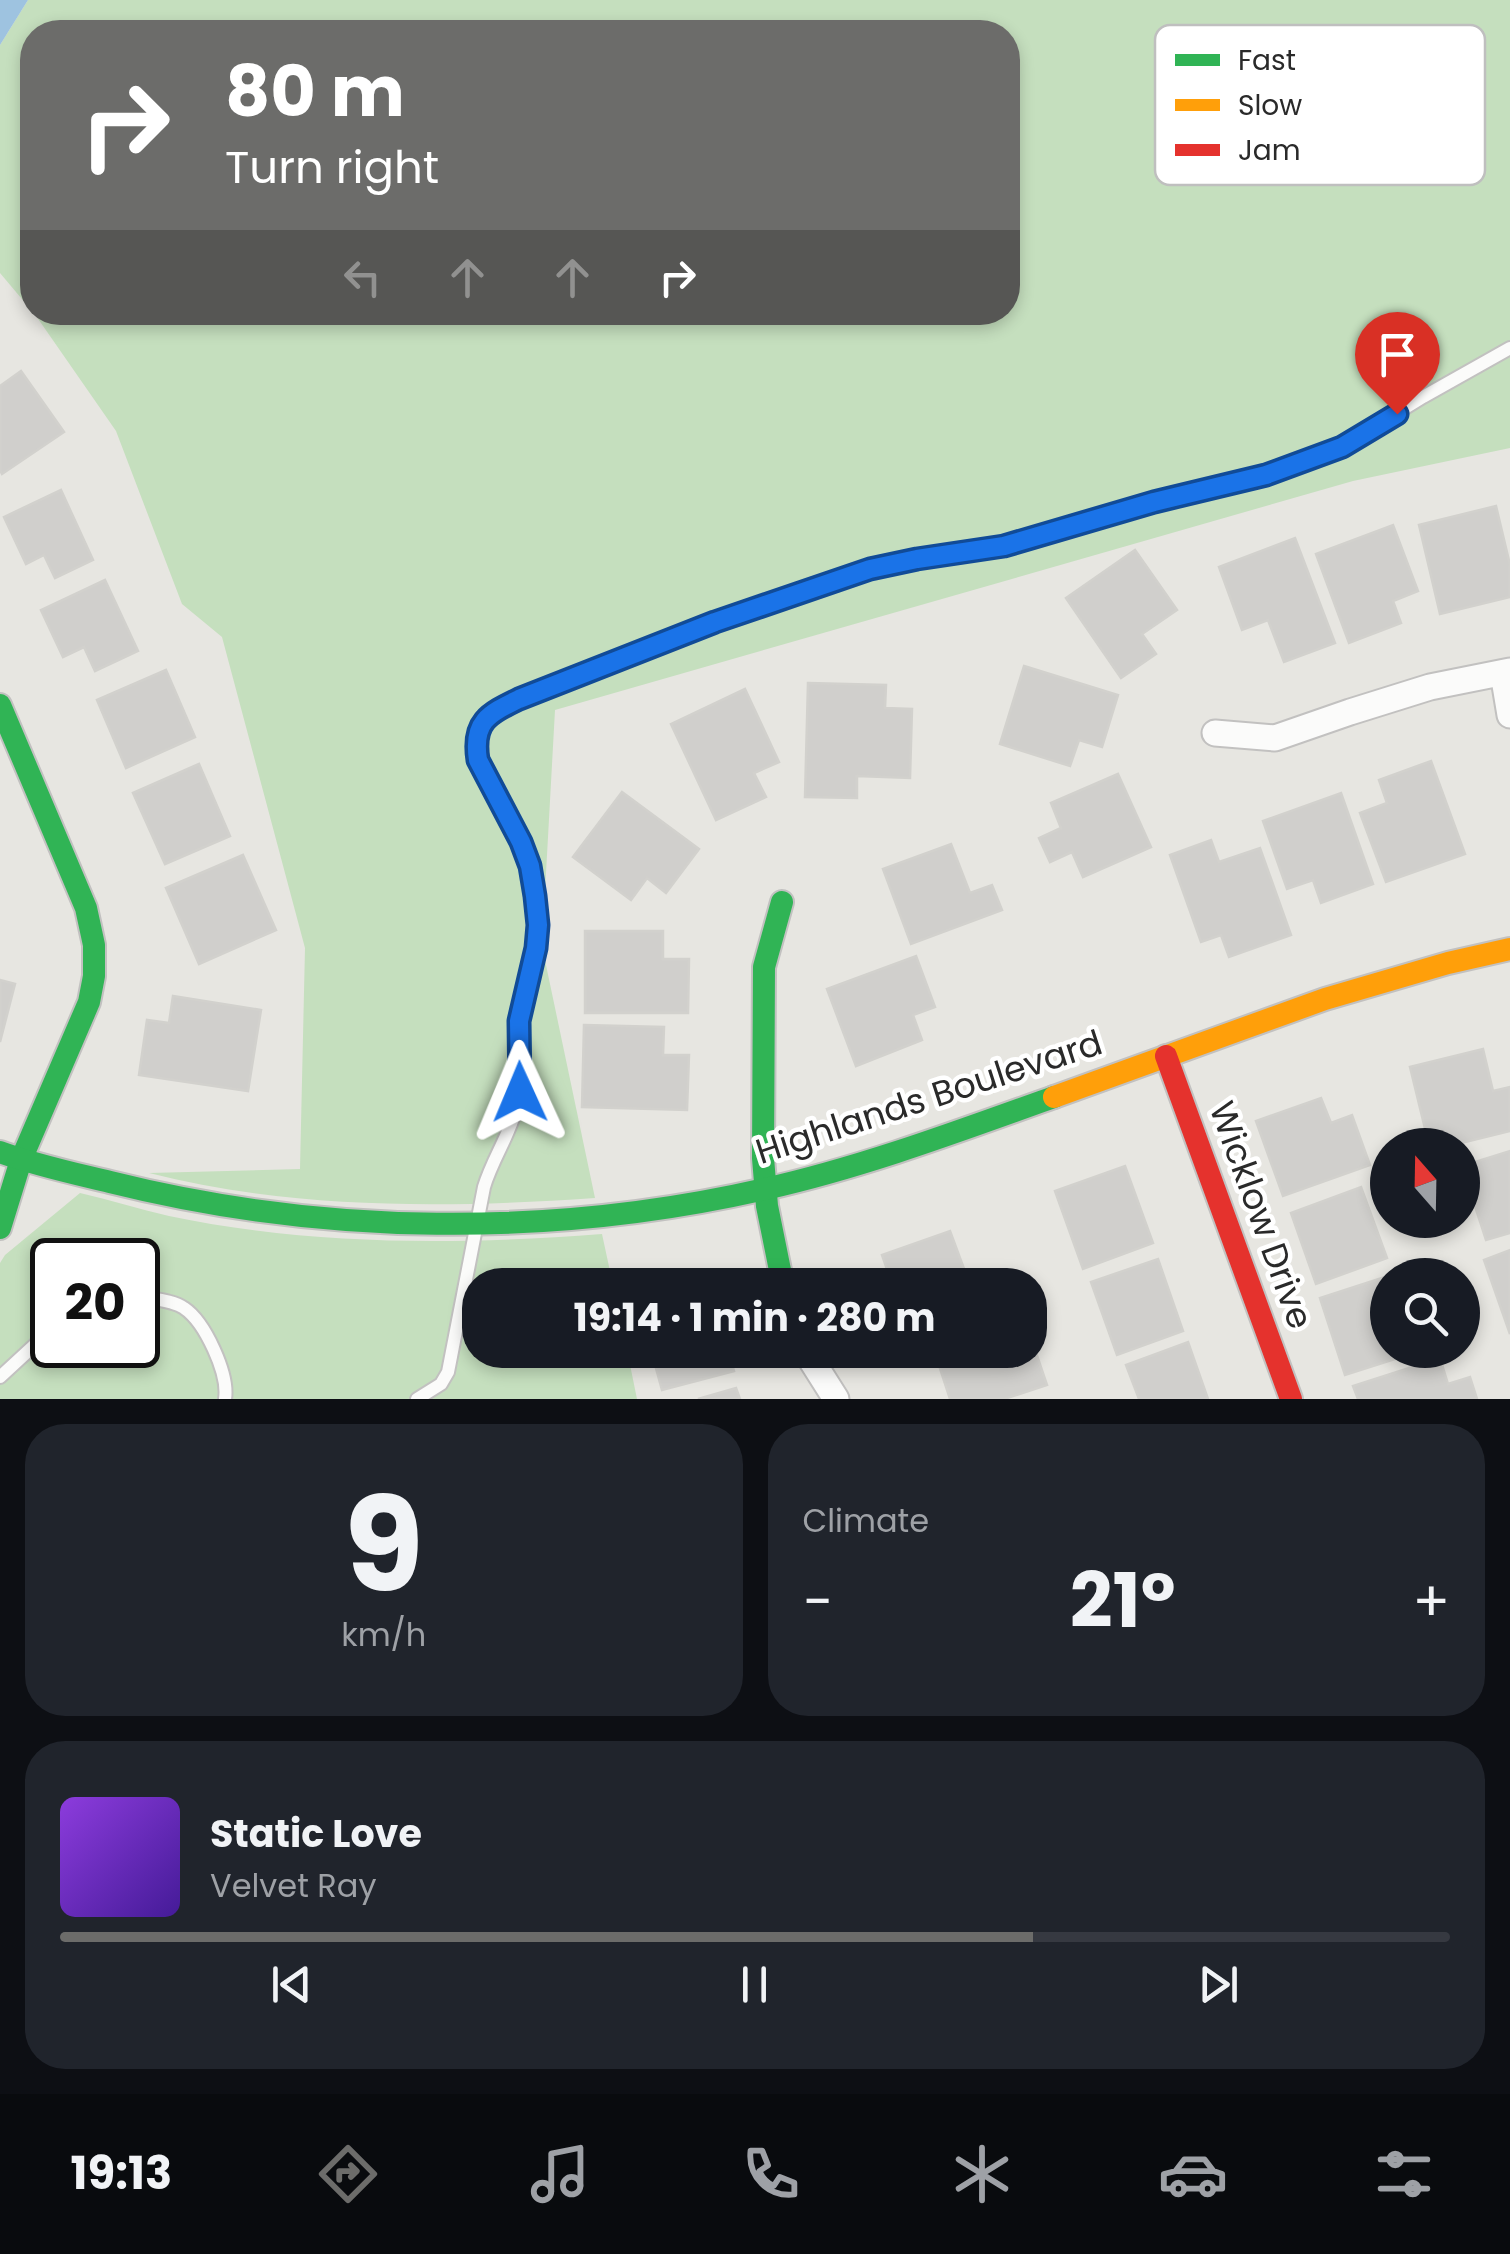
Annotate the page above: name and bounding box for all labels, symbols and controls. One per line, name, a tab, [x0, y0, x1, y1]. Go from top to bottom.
legend	[1155, 25, 1485, 185]
text: Fast	[1238, 41, 1296, 80]
text: 80 m	[225, 42, 405, 141]
icon: right	[60, 60, 190, 190]
text: Slow	[1238, 86, 1302, 125]
text: Jam	[1238, 131, 1301, 170]
text: Turn right	[225, 136, 439, 199]
icon: left	[335, 250, 390, 305]
icon: ahead	[440, 250, 495, 305]
icon: ahead	[545, 250, 600, 305]
icon: right	[650, 250, 705, 305]
pin	[1355, 312, 1440, 415]
icon: arrive	[1370, 327, 1425, 382]
street label: Highlands Boulevard	[749, 1017, 1108, 1176]
position arrow	[468, 1040, 572, 1144]
street label: Wicklow Drive	[1198, 1094, 1325, 1335]
north arrow	[1370, 1128, 1480, 1238]
map controls	[1370, 1128, 1480, 1368]
speed limit sign: 20	[30, 1238, 160, 1368]
button: search	[1370, 1258, 1480, 1368]
text: 19:14 · 1 min · 280 m	[573, 1291, 936, 1344]
text: 9	[344, 1454, 424, 1637]
text: Climate	[803, 1498, 929, 1543]
text: 21°	[1070, 1548, 1176, 1653]
text: −	[803, 1563, 833, 1640]
text: +	[1412, 1563, 1450, 1640]
text: km/h	[341, 1612, 426, 1657]
text: Static Love	[210, 1807, 422, 1860]
text: Velvet Ray	[210, 1863, 376, 1908]
icon: previous	[264, 1957, 319, 2012]
icon: pause	[727, 1957, 782, 2012]
icon: next	[1191, 1957, 1246, 2012]
icon: directions	[313, 2139, 383, 2209]
icon: music	[525, 2139, 595, 2209]
icon: phone	[736, 2139, 806, 2209]
icon: climate	[947, 2139, 1017, 2209]
icon: car	[1158, 2139, 1228, 2209]
icon: filters	[1369, 2139, 1439, 2209]
text: 19:13	[71, 2142, 172, 2205]

